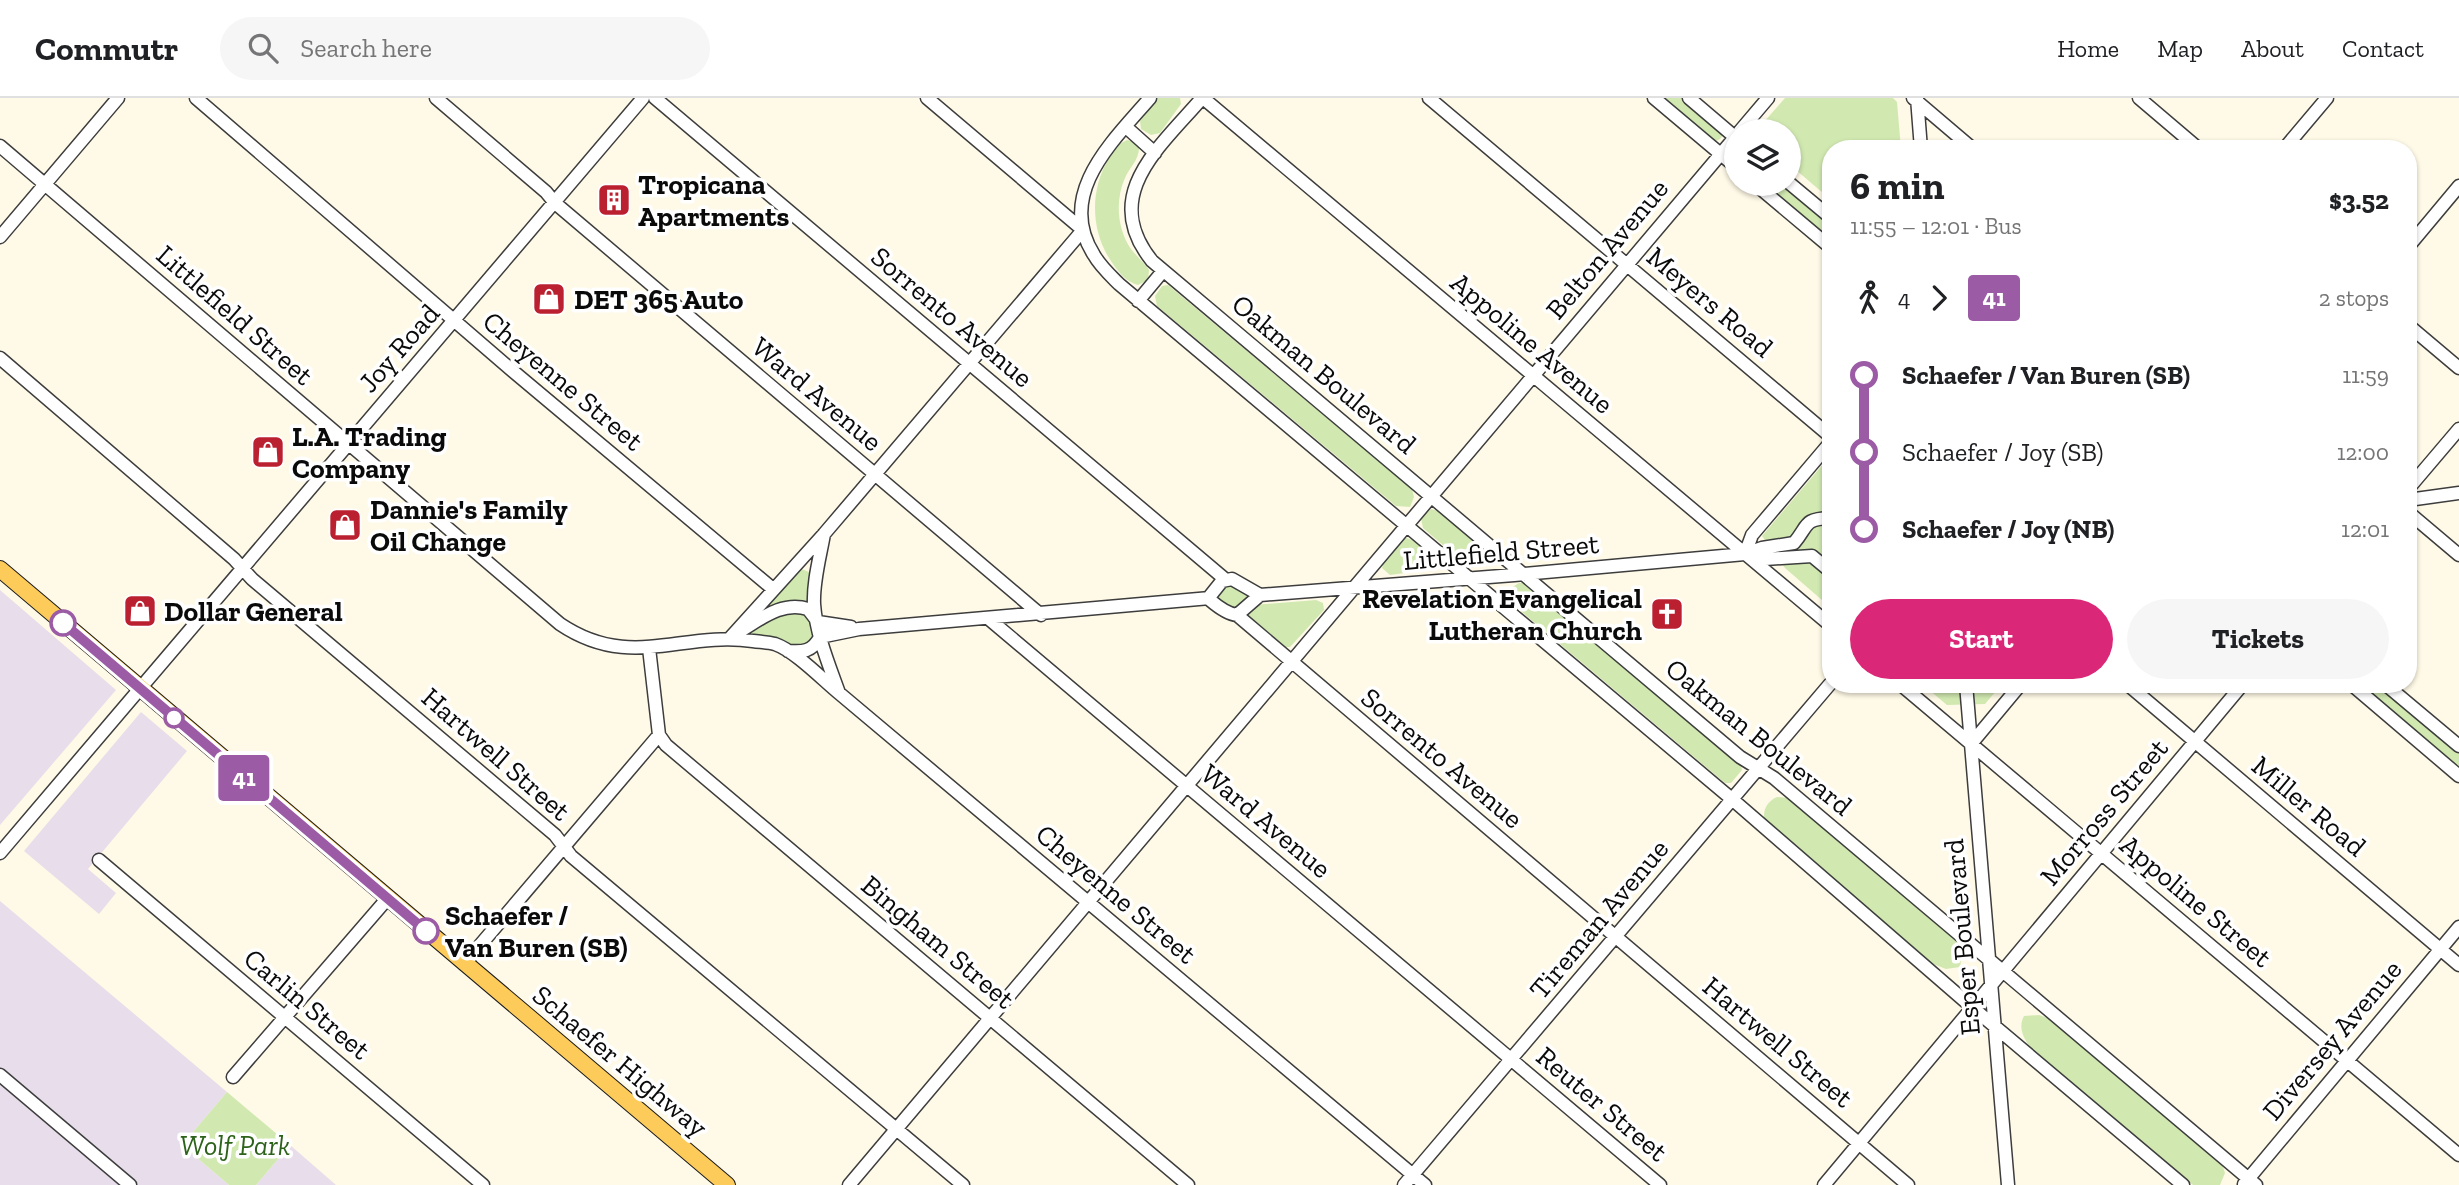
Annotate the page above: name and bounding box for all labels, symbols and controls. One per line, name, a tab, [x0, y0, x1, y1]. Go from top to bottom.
search box	[220, 17, 710, 80]
text: Commutr	[35, 29, 178, 68]
icon: search	[244, 29, 282, 67]
text: Search here	[300, 32, 432, 64]
text: Home	[2057, 34, 2119, 63]
text: Map	[2157, 34, 2203, 63]
text: About	[2241, 34, 2304, 63]
text: Contact	[2342, 34, 2424, 63]
map controls	[1724, 119, 1801, 196]
button: layers	[1724, 119, 1801, 196]
text: 6 min	[1850, 163, 1945, 209]
place label: Tropicana Apartments	[638, 168, 789, 233]
street label: Belton Avenue	[1539, 172, 1675, 326]
building icon: Tropicana Apartments	[595, 181, 633, 219]
text: $3.52	[2329, 184, 2389, 216]
text: 11:55 – 12:01 · Bus	[1850, 212, 2022, 240]
street label: Littlefield Street	[150, 238, 320, 392]
street label: Sorrento Avenue	[864, 240, 1040, 394]
street label: Meyers Road	[1640, 240, 1780, 364]
street label: Appoline Avenue	[1444, 265, 1620, 421]
icon: walk	[1850, 279, 1888, 317]
icon: forward	[1920, 279, 1958, 317]
shop icon: DET 365 Auto	[530, 280, 568, 318]
place label: DET 365 Auto	[574, 283, 744, 316]
text: 41	[1982, 283, 2006, 312]
text: 4	[1898, 284, 1910, 312]
text: 2 stops	[2319, 284, 2389, 312]
street label: Oakman Boulevard	[1225, 287, 1423, 461]
street label: Joy Road	[352, 297, 446, 399]
street label: Cheyenne Street	[476, 304, 650, 458]
street label: Ward Avenue	[745, 330, 889, 458]
text: Schaefer / Van Buren (SB)	[1902, 359, 2190, 391]
text: 11:59	[2342, 361, 2389, 389]
place label: L.A. Trading Company	[292, 420, 447, 485]
shop icon: L.A. Trading Company	[249, 433, 287, 471]
text: Schaefer / Joy (SB)	[1902, 436, 2103, 468]
text: 12:00	[2337, 438, 2389, 466]
place label: Dannie's Family Oil Change	[370, 493, 568, 558]
shop icon: Dannie's Family Oil Change	[326, 506, 364, 544]
text: Schaefer / Joy (NB)	[1902, 513, 2114, 545]
text: 12:01	[2341, 515, 2389, 543]
street label: Littlefield Street	[1402, 527, 1601, 577]
place label: Revelation Evangelical Lutheran Church	[1362, 582, 1642, 647]
shop icon: Dollar General	[121, 592, 159, 630]
place label: Dollar General	[164, 595, 343, 628]
church icon: Revelation Evangelical Lutheran Church	[1648, 595, 1686, 633]
button: Start	[1850, 599, 2113, 679]
button: Tickets	[2127, 599, 2389, 679]
unlabelled marker	[50, 610, 76, 636]
street label: Oakman Boulevard	[1659, 652, 1859, 822]
street label: Hartwell Street	[415, 681, 577, 828]
street label: Sorrento Avenue	[1354, 681, 1530, 835]
unlabelled marker	[164, 708, 184, 728]
street label: Morross Street	[2033, 732, 2175, 892]
street label: Miller Road	[2245, 749, 2373, 863]
line badge: 41	[212, 755, 276, 801]
street label: Ward Avenue	[1194, 757, 1338, 885]
text: 41	[232, 763, 256, 792]
street label: Cheyenne Street	[1029, 817, 1203, 971]
street label: Appoline Street	[2113, 828, 2279, 974]
street label: Tireman Avenue	[1523, 833, 1675, 1005]
street label: Esper Boulevard	[1937, 837, 1987, 1037]
street label: Bingham Street	[855, 868, 1022, 1016]
place label: Schaefer / Van Buren (SB)	[445, 899, 627, 964]
marker: Schaefer / Van Buren (SB)	[413, 918, 439, 944]
street label: Carlin Street	[237, 942, 377, 1067]
street label: Diversey Avenue	[2255, 953, 2409, 1127]
street label: Hartwell Street	[1696, 970, 1860, 1115]
street label: Schaefer Highway	[526, 978, 715, 1144]
street label: Reuter Street	[1530, 1040, 1675, 1169]
park label: Wolf Park	[180, 1129, 290, 1162]

